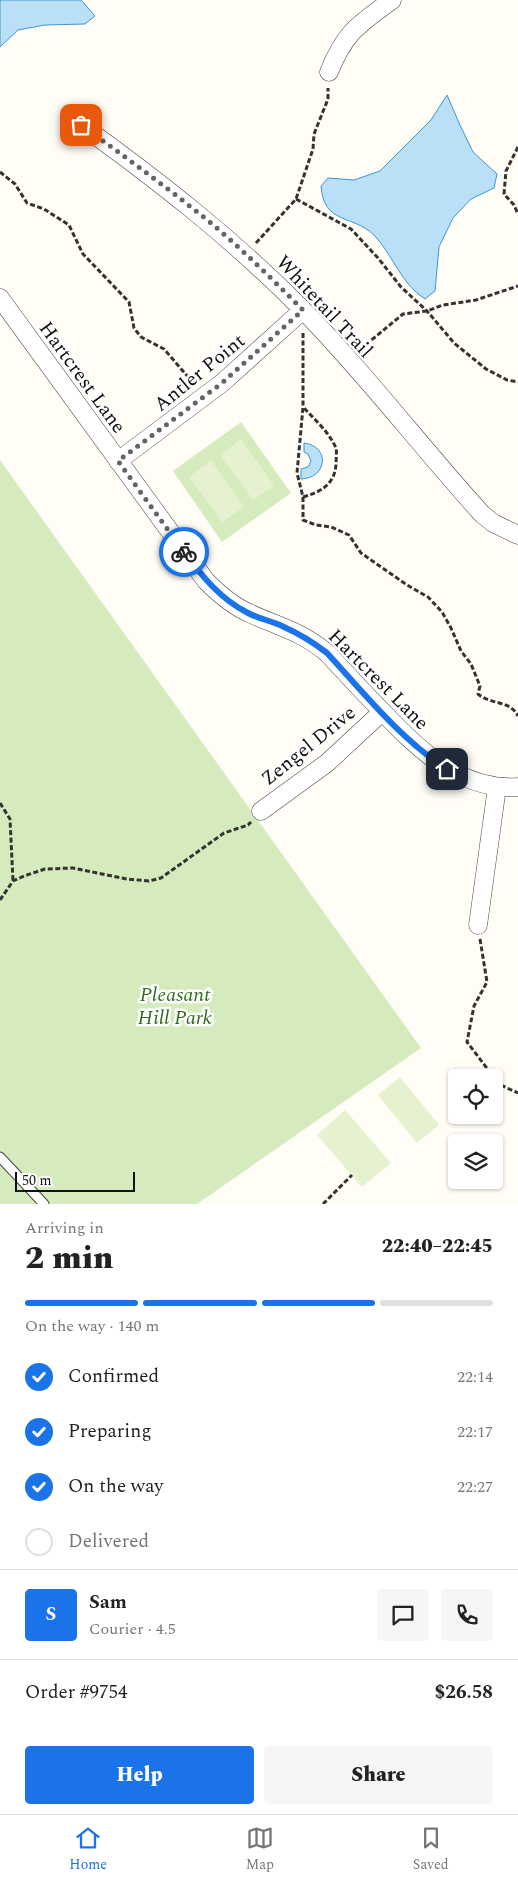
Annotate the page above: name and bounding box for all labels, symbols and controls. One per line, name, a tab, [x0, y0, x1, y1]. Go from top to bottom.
pin	[60, 104, 102, 146]
icon: bag	[67, 111, 95, 139]
street label: Whitetail Trail	[269, 249, 380, 365]
street label: Hartcrest Lane	[31, 315, 133, 440]
street label: Antler Point	[147, 326, 252, 419]
courier	[159, 527, 209, 577]
icon: bike	[170, 538, 198, 566]
street label: Hartcrest Lane	[321, 622, 436, 737]
street label: Zengel Drive	[255, 698, 362, 793]
pin	[426, 748, 468, 790]
icon: home	[433, 755, 461, 783]
park label: Pleasant Hill Park	[138, 980, 213, 1033]
map controls	[448, 1069, 503, 1189]
button: locate	[448, 1069, 503, 1124]
button: layers	[448, 1134, 503, 1189]
scale bar	[15, 1169, 135, 1192]
text: 50 m	[22, 1170, 52, 1191]
text: Arriving in	[25, 1216, 104, 1240]
text: 22:40–22:45	[382, 1232, 493, 1261]
text: 2 min	[25, 1234, 113, 1283]
text: On the way · 140 m	[25, 1314, 159, 1338]
text: Confirmed	[68, 1362, 159, 1391]
icon: check	[25, 1363, 53, 1391]
text: 22:14	[457, 1365, 493, 1389]
text: Preparing	[68, 1417, 152, 1446]
icon: check	[25, 1418, 53, 1446]
text: 22:17	[457, 1420, 493, 1444]
text: On the way	[68, 1472, 164, 1501]
icon: check	[25, 1473, 53, 1501]
text: 22:27	[457, 1475, 493, 1499]
text: Delivered	[68, 1527, 149, 1556]
text: Sam	[89, 1588, 127, 1617]
button: chat	[377, 1589, 429, 1641]
button: phone	[441, 1589, 493, 1641]
text: S	[46, 1600, 56, 1629]
text: Courier · 4.5	[89, 1617, 176, 1641]
text: Order #9754	[25, 1678, 128, 1707]
text: $26.58	[435, 1678, 493, 1707]
button: Help	[25, 1746, 254, 1804]
button: Share	[264, 1746, 493, 1804]
tab: Home	[69, 1824, 107, 1875]
tab: Map	[246, 1824, 274, 1875]
tab: Saved	[413, 1824, 449, 1875]

